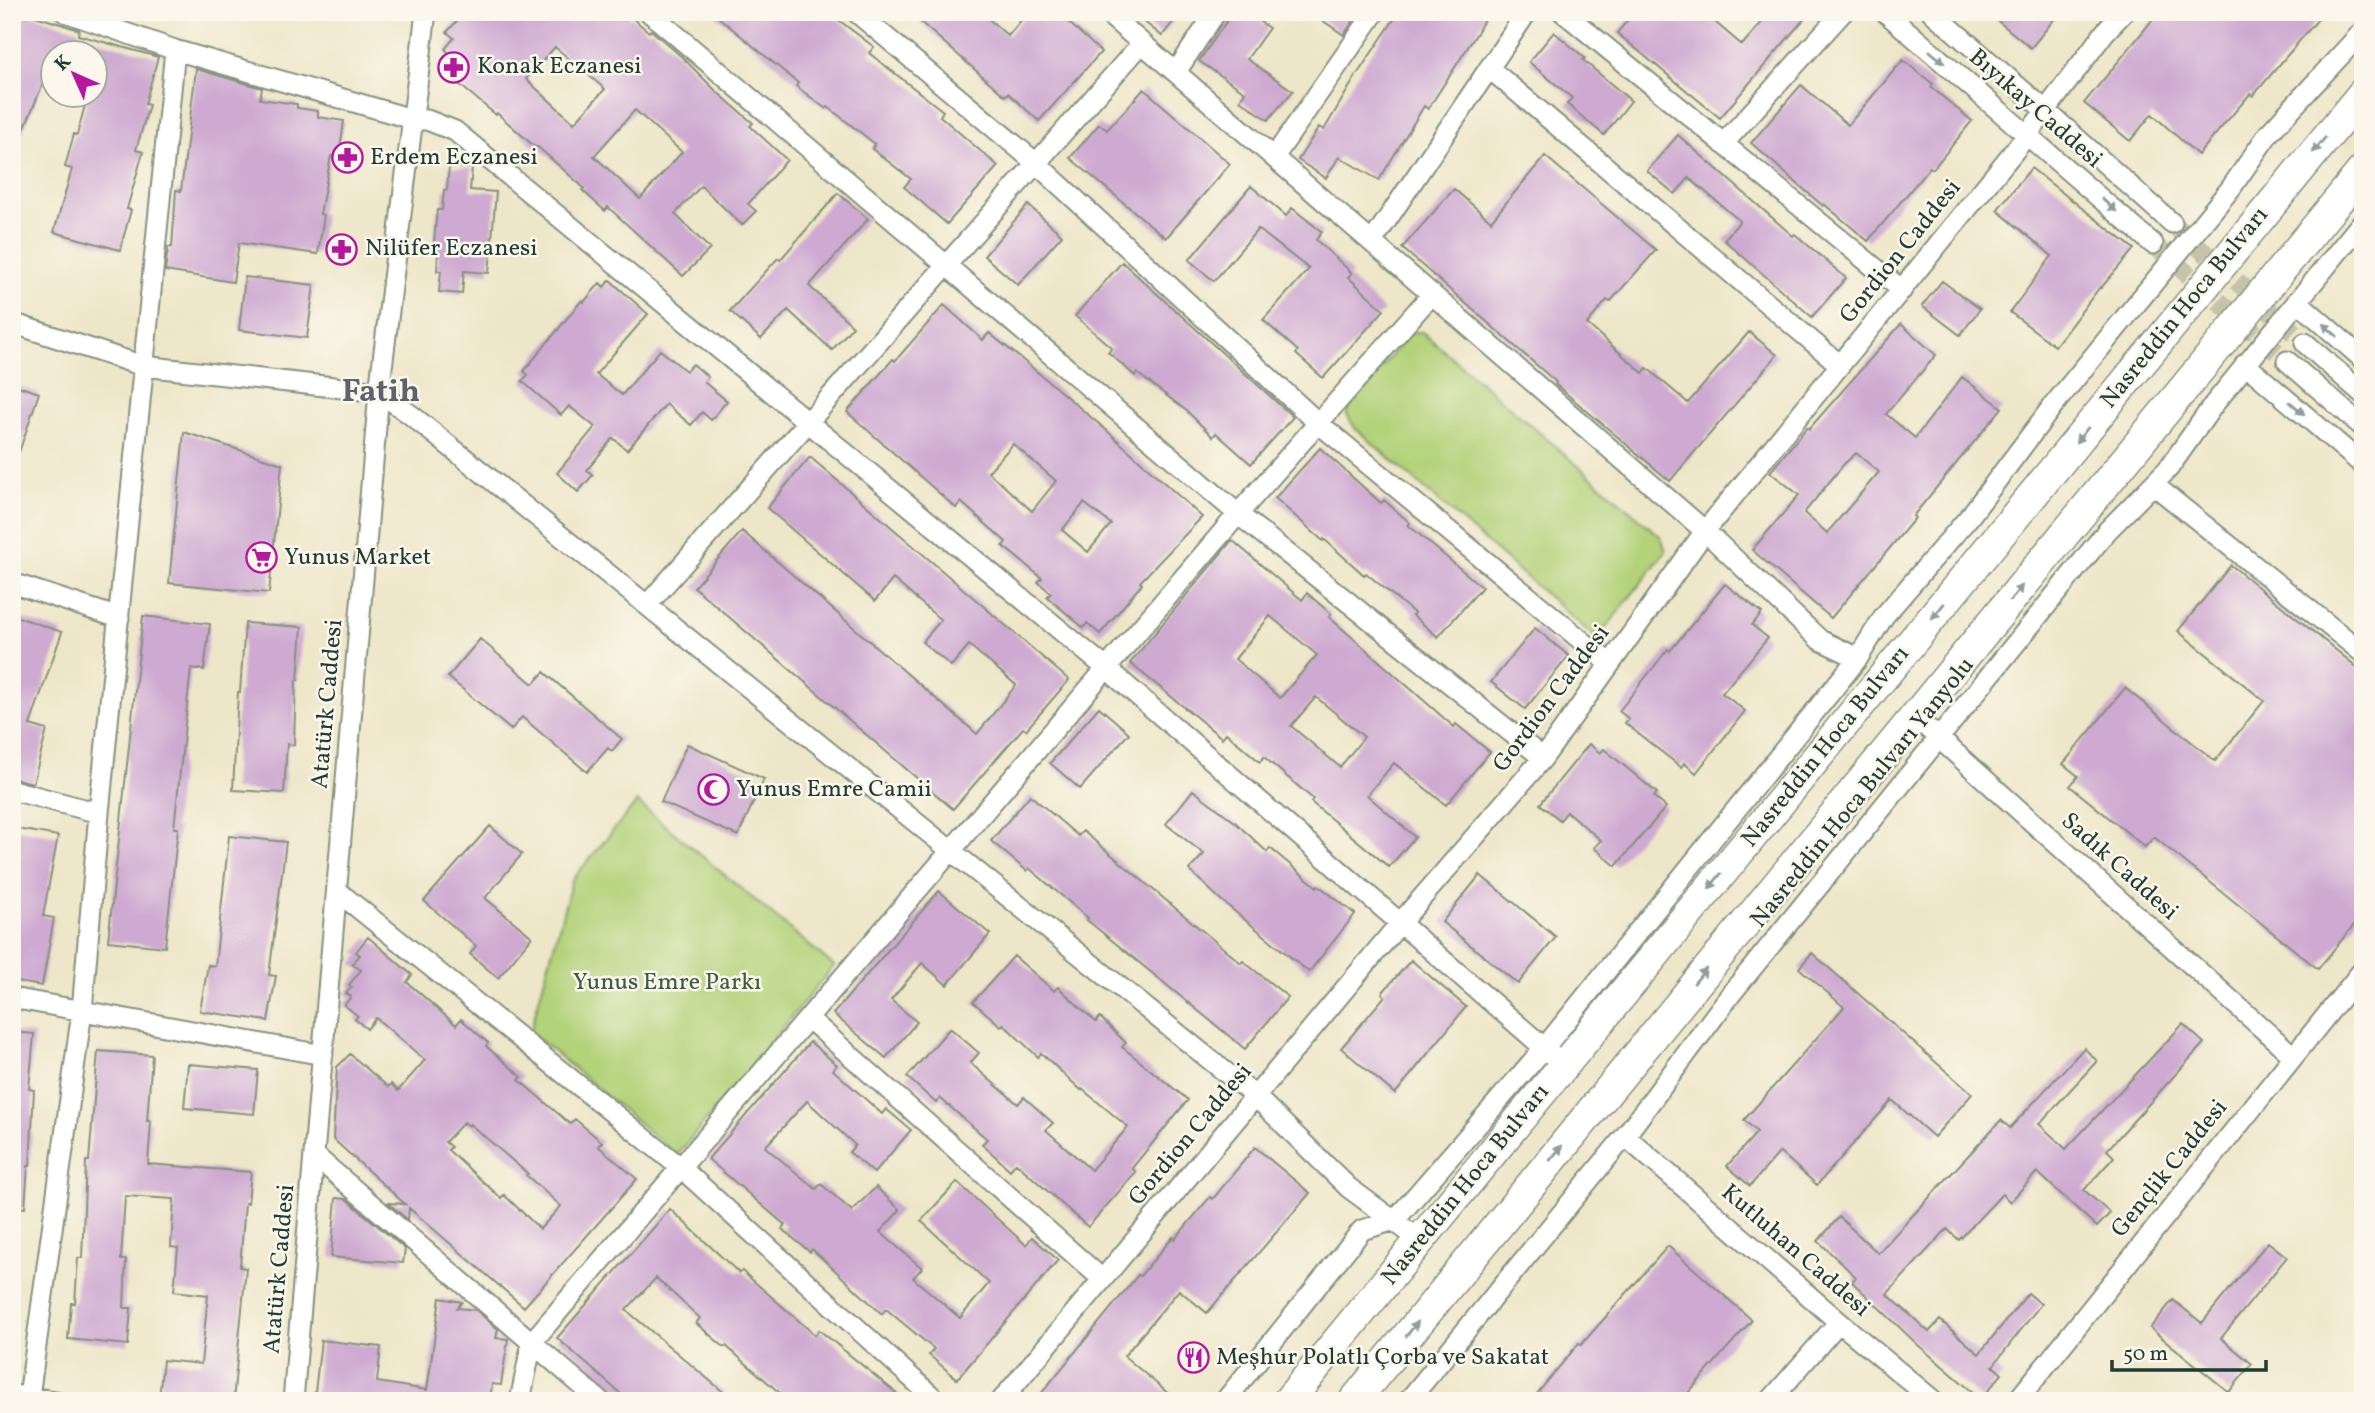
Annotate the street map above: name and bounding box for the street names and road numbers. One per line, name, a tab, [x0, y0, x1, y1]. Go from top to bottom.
street label: Bıyıkay Caddesi	[1961, 41, 2109, 177]
street label: Gordion Caddesi	[1832, 173, 1970, 331]
street label: Nasreddin Hoca Bulvarı	[2093, 200, 2277, 416]
street label: Atatürk Caddesi	[304, 618, 352, 790]
street label: Gordion Caddesi	[1485, 618, 1619, 780]
street label: Nasreddin Hoca Bulvarı	[1734, 639, 1918, 855]
street label: Nasreddin Hoca Bulvarı Yanyolu	[1743, 650, 1983, 936]
street label: Sadık Caddesi	[2053, 805, 2185, 929]
street label: Gordion Caddesi	[1121, 1056, 1261, 1214]
street label: Nasreddin Hoca Bulvarı	[1374, 1077, 1558, 1293]
street label: Gençlik Caddesi	[2104, 1093, 2236, 1245]
street label: Kutluhan Caddesi	[1713, 1177, 1877, 1325]
street label: Atatürk Caddesi	[256, 1183, 304, 1355]

